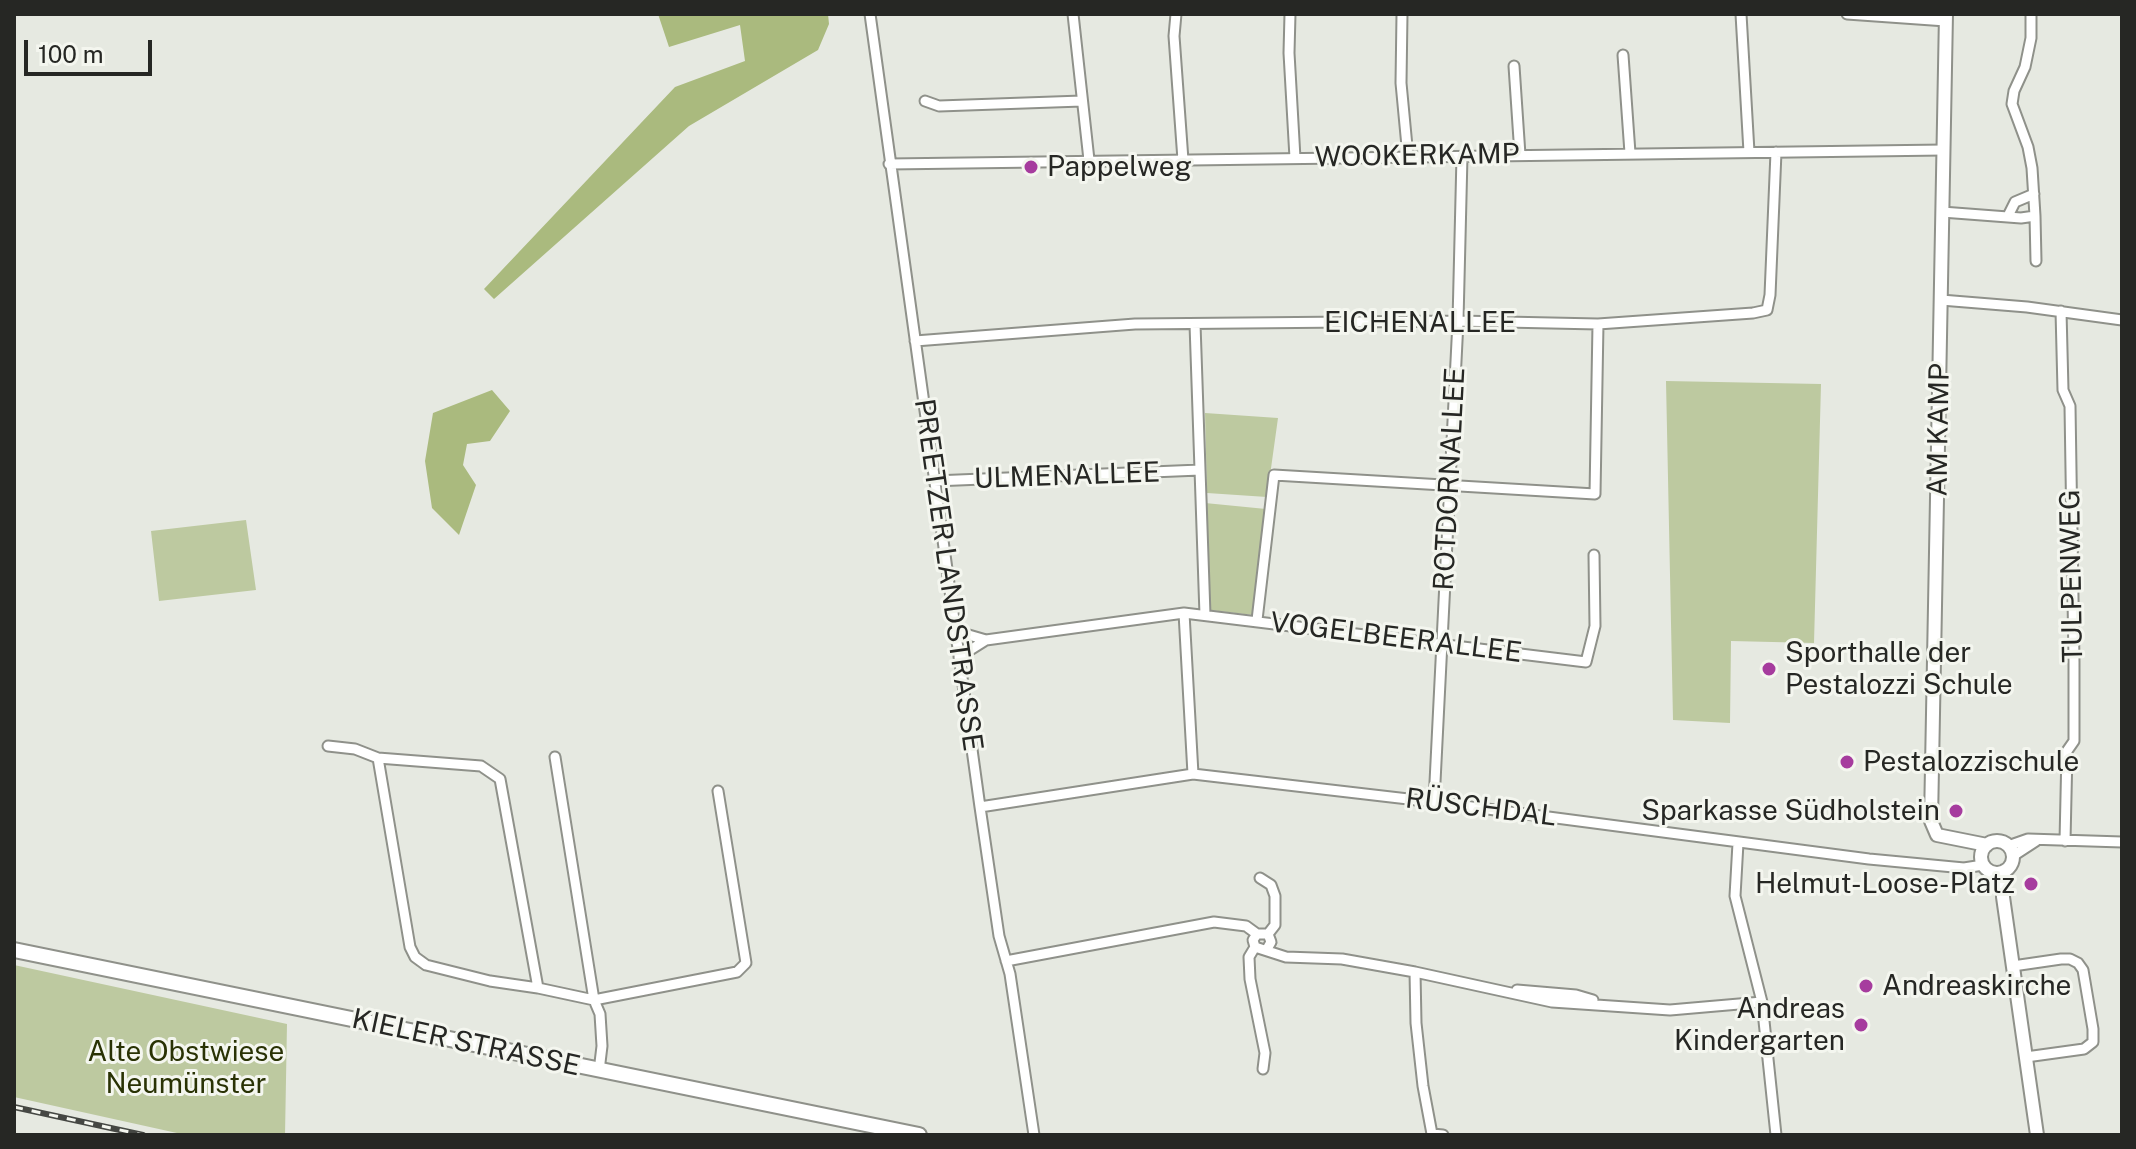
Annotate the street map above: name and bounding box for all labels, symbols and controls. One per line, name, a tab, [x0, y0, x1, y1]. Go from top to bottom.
scale bar	[28, 24, 156, 74]
text: 100 m	[38, 40, 104, 68]
street label: WOOKERKAMP	[1314, 137, 1520, 175]
place label: Pappelweg	[1047, 150, 1192, 184]
marker: Pappelweg	[1022, 158, 1040, 176]
street label: EICHENALLEE	[1324, 306, 1516, 340]
street label: AM KAMP	[1921, 363, 1957, 497]
street label: ROTDORNALLEE	[1427, 367, 1473, 591]
street label: PREETZER LANDSTRASSE	[907, 397, 989, 753]
street label: ULMENALLEE	[973, 456, 1161, 496]
street label: TULPENWEG	[2054, 489, 2090, 663]
street label: VOGELBEERALLEE	[1268, 606, 1524, 670]
place label: Sporthalle der Pestalozzi Schule	[1785, 636, 2013, 702]
marker: Sporthalle der Pestalozzi Schule	[1760, 660, 1778, 678]
place label: Pestalozzischule	[1863, 745, 2079, 779]
marker: Pestalozzischule	[1838, 753, 1856, 771]
street label: RÜSCHDAL	[1404, 782, 1558, 834]
place label: Sparkasse Südholstein	[1641, 794, 1940, 828]
marker: Sparkasse Südholstein	[1947, 802, 1965, 820]
place label: Helmut-Loose-Platz	[1755, 867, 2015, 901]
marker: Helmut-Loose-Platz	[2022, 875, 2040, 893]
place label: Andreaskirche	[1882, 969, 2071, 1003]
marker: Andreaskirche	[1857, 977, 1875, 995]
place label: Andreas Kindergarten	[1674, 992, 1845, 1058]
street label: KIELER STRASSE	[349, 1002, 583, 1084]
marker: Andreas Kindergarten	[1852, 1016, 1870, 1034]
park label: Alte Obstwiese Neumünster	[88, 1035, 284, 1101]

